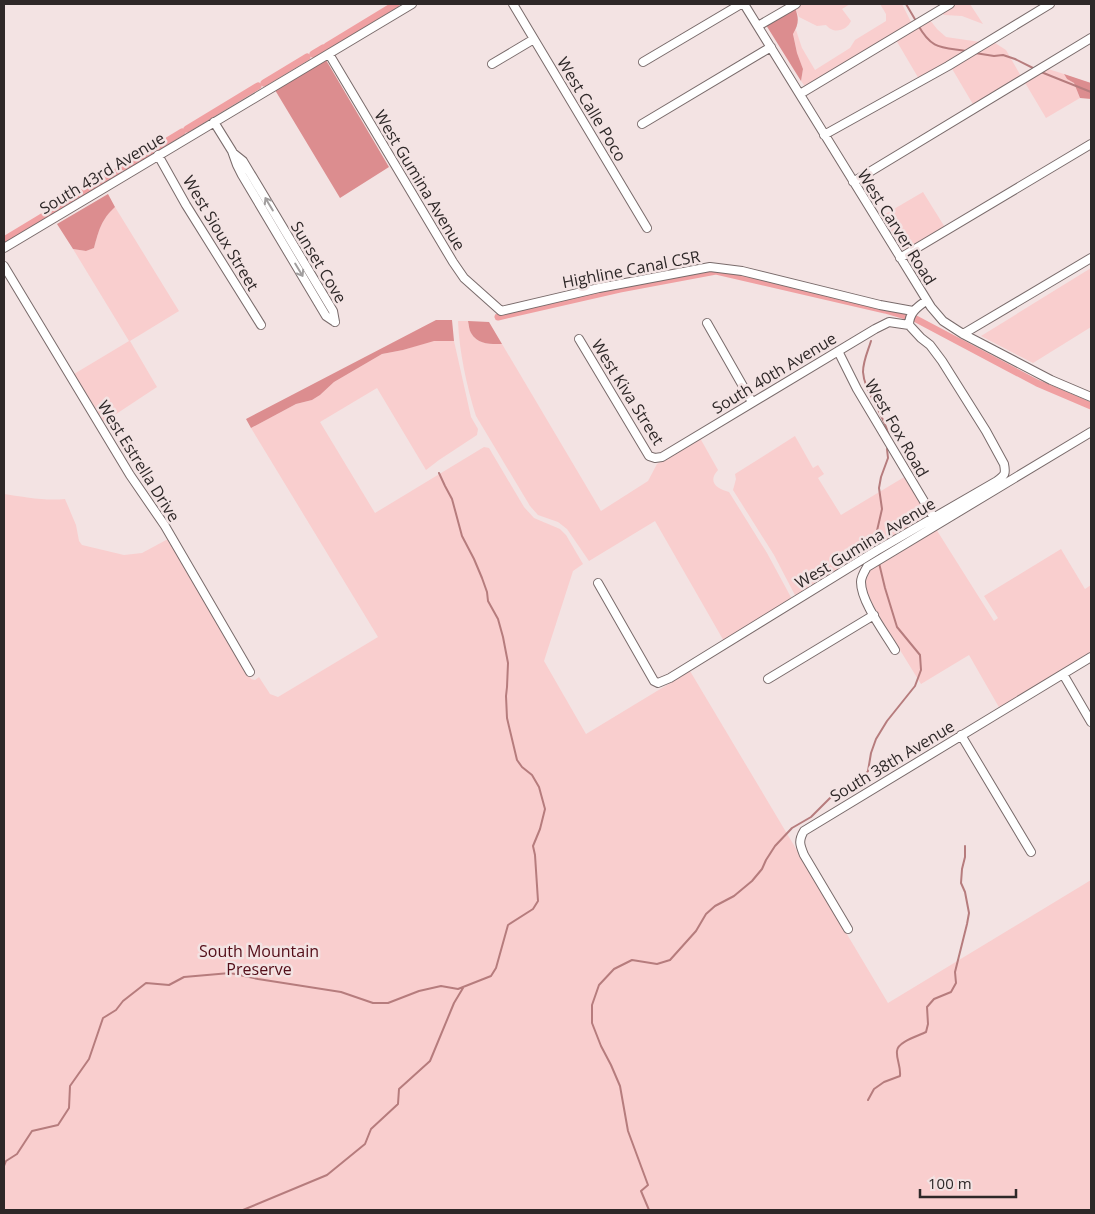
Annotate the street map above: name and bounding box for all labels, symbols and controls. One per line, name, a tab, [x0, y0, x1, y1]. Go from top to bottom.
street label: West Calle Poco	[552, 53, 632, 165]
street label: West Gumina Avenue	[369, 106, 471, 254]
street label: South 43rd Avenue	[35, 127, 169, 219]
street label: West Carver Road	[853, 165, 941, 289]
street label: West Sioux Street	[178, 171, 264, 295]
one-way arrow	[263, 197, 273, 211]
street label: Sunset Cove	[286, 217, 352, 307]
street label: Highline Canal CSR	[560, 245, 702, 293]
one-way arrow	[294, 262, 304, 276]
street label: South 40th Avenue	[708, 327, 840, 419]
street label: West Kiva Street	[587, 335, 669, 449]
street label: West Fox Road	[860, 375, 934, 481]
street label: West Estrella Drive	[93, 396, 185, 526]
street label: West Gumina Avenue	[791, 492, 939, 594]
street label: South 38th Avenue	[826, 715, 958, 807]
park label: South Mountain Preserve	[199, 940, 319, 980]
scale bar	[920, 1166, 1016, 1198]
text: 100 m	[928, 1173, 972, 1193]

